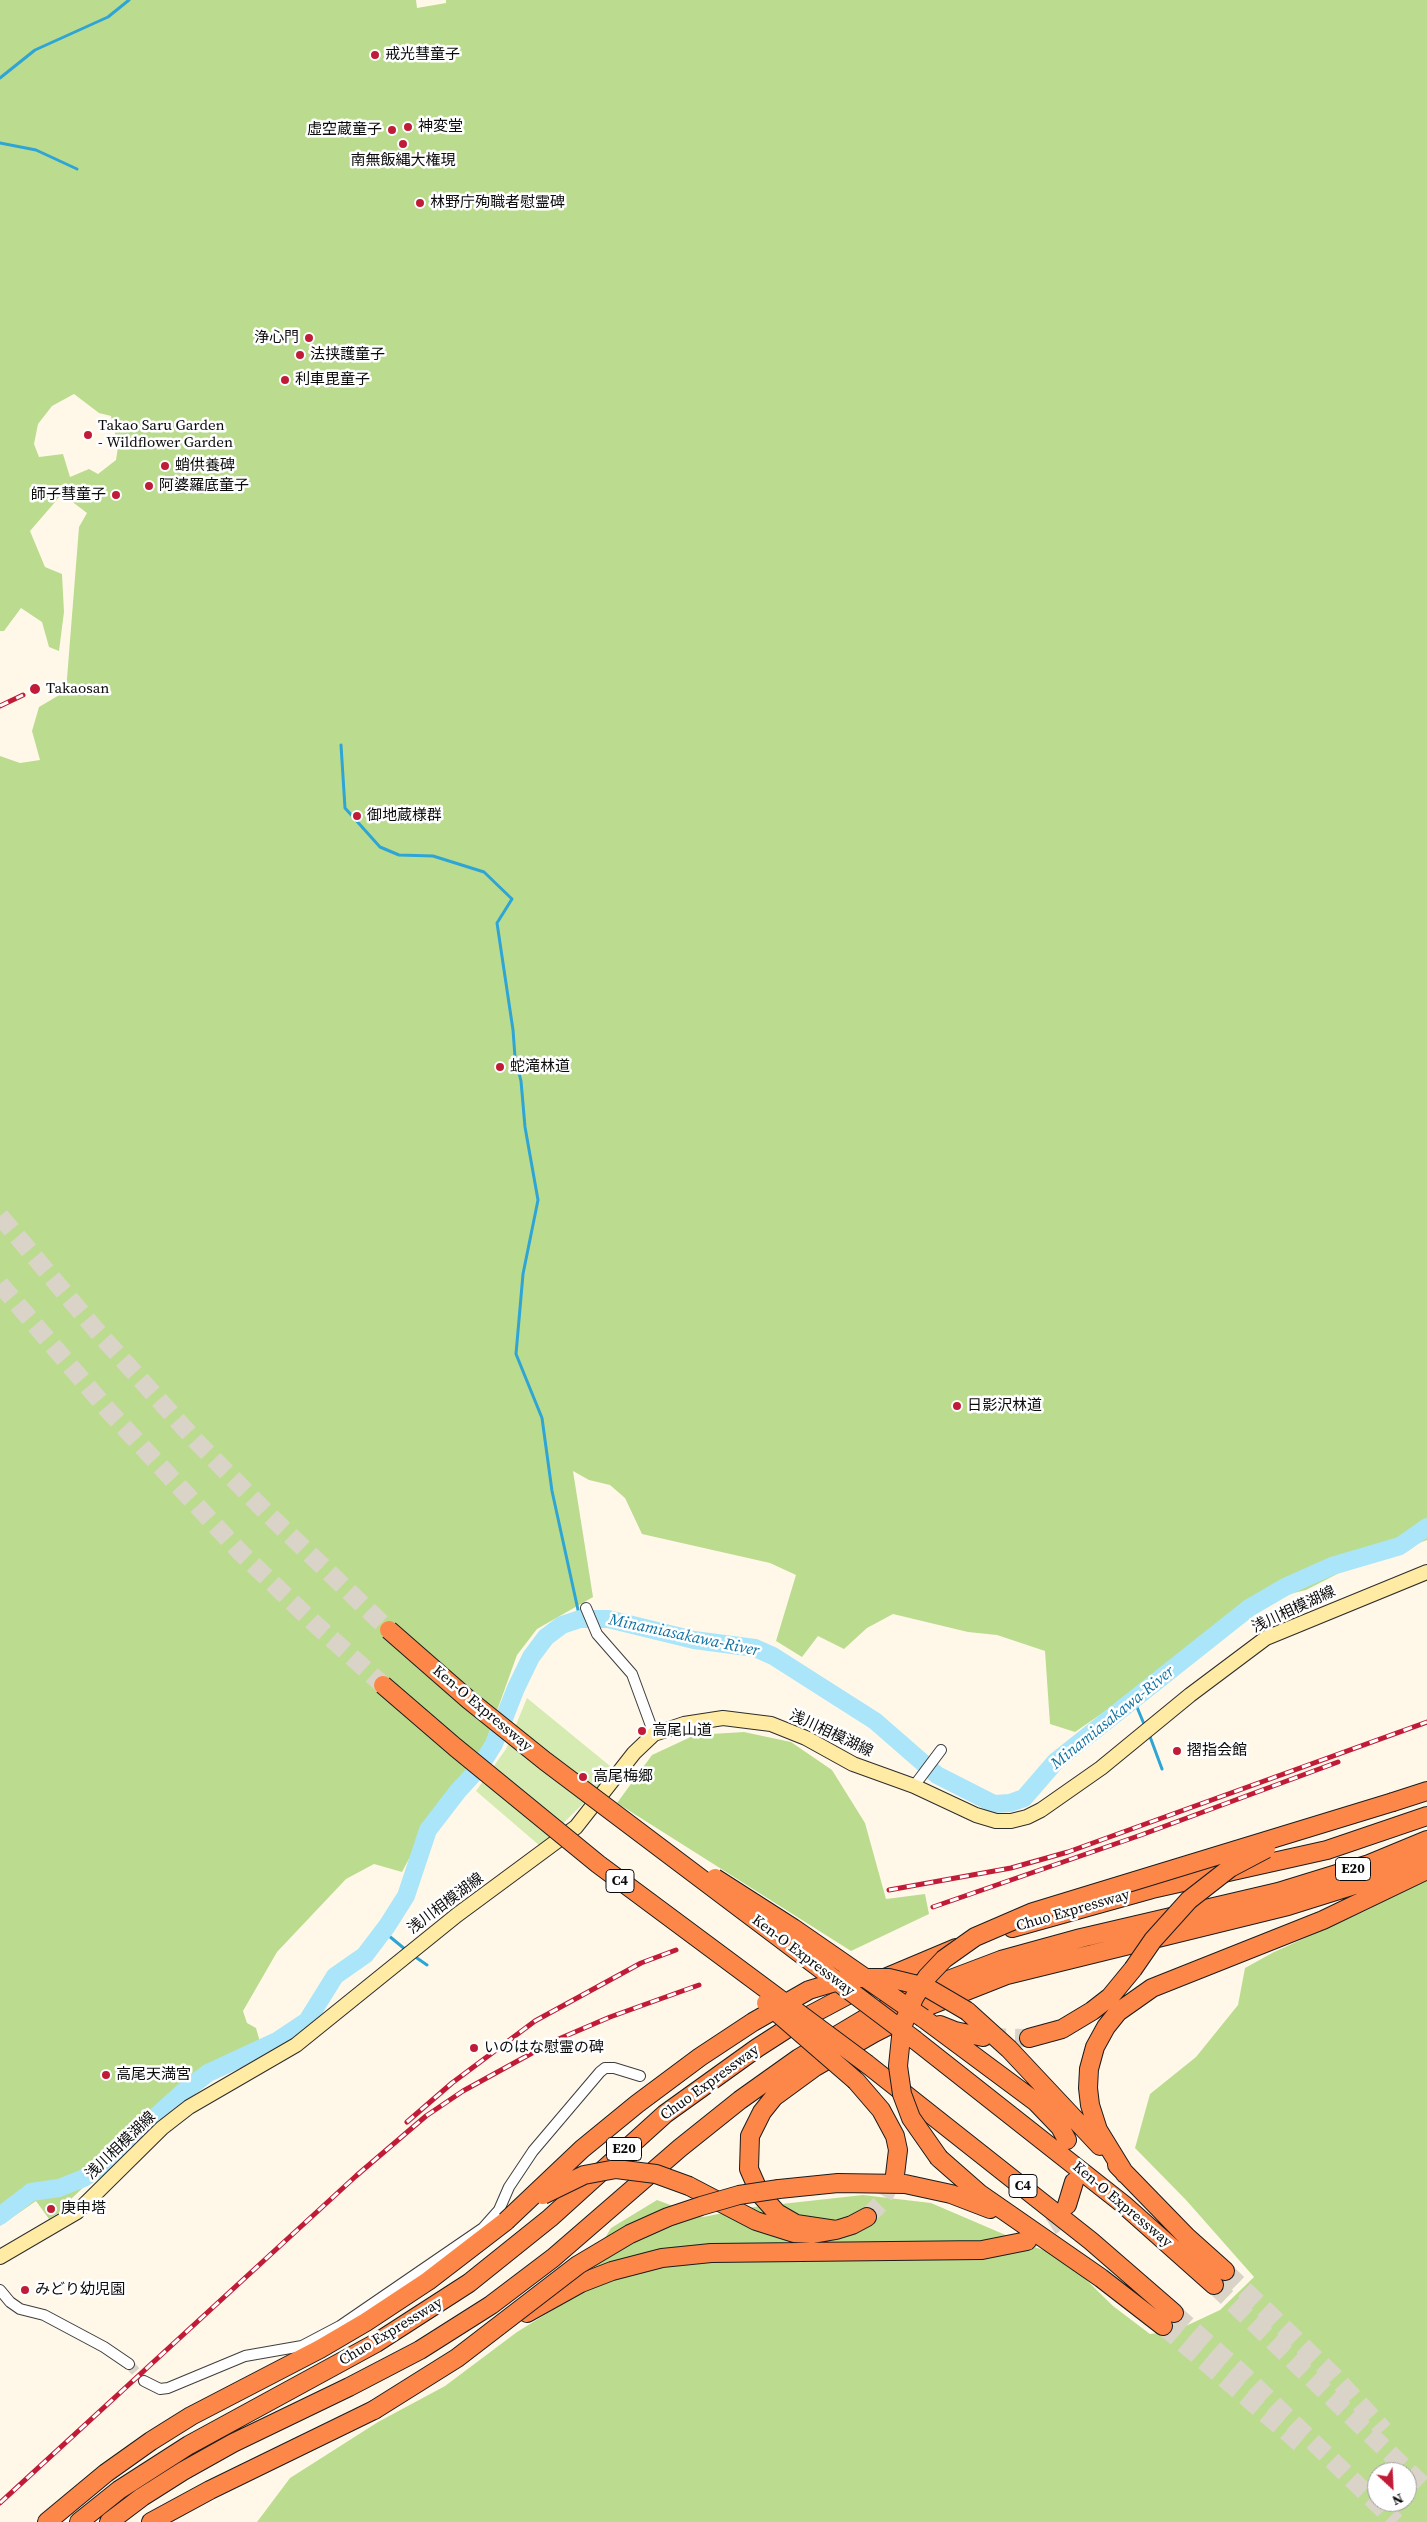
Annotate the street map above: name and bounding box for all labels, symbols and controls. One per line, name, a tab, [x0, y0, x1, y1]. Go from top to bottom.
place label: 戒光彗童子	[385, 46, 460, 64]
marker: 戒光彗童子	[369, 49, 381, 61]
place label: 神変堂	[418, 118, 463, 136]
place label: 虛空蔵童子	[307, 121, 382, 139]
marker: 神変堂	[402, 121, 414, 133]
marker: 虛空蔵童子	[386, 124, 398, 136]
marker: 南無飯縄大権現	[397, 138, 409, 150]
place label: 南無飯縄大権現	[351, 152, 455, 170]
place label: 林野庁殉職者慰霊碑	[430, 194, 565, 212]
marker: 林野庁殉職者慰霊碑	[414, 197, 426, 209]
place label: 浄心門	[254, 329, 299, 347]
marker: 浄心門	[303, 332, 315, 344]
place label: 法挟護童子	[310, 346, 385, 364]
marker: 法挟護童子	[294, 349, 306, 361]
place label: 利車毘童子	[295, 371, 370, 389]
marker: 利車毘童子	[279, 374, 291, 386]
place label: Takao Saru Garden - Wildflower Garden	[98, 417, 233, 452]
marker: Takao Saru Garden - Wildflower Garden	[82, 429, 94, 441]
place label: 蛸供養碑	[175, 457, 235, 475]
marker: 蛸供養碑	[159, 460, 171, 472]
place label: 阿婆羅底童子	[159, 477, 249, 495]
marker: 阿婆羅底童子	[143, 480, 155, 492]
place label: 師子彗童子	[31, 486, 106, 504]
marker: 師子彗童子	[110, 489, 122, 501]
place label: Takaosan	[46, 680, 109, 698]
marker: Takaosan	[28, 682, 42, 696]
place label: 御地蔵様群	[367, 807, 442, 825]
marker: 御地蔵様群	[351, 810, 363, 822]
place label: 蛇滝林道	[510, 1058, 570, 1076]
marker: 蛇滝林道	[494, 1061, 506, 1073]
place label: 日影沢林道	[967, 1397, 1042, 1415]
marker: 日影沢林道	[951, 1400, 963, 1412]
street label: 浅川相模湖線	[1249, 1583, 1339, 1637]
water label: Minamiasakawa-River	[607, 1611, 761, 1661]
street label: Ken-O Expressway	[429, 1662, 535, 1756]
water label: Minamiasakawa-River	[1047, 1662, 1179, 1774]
street label: 浅川相模湖線	[786, 1707, 876, 1761]
place label: 高尾山道	[652, 1722, 712, 1740]
marker: 高尾山道	[636, 1725, 648, 1737]
place label: 摺指会館	[1187, 1742, 1247, 1760]
marker: 摺指会館	[1171, 1745, 1183, 1757]
place label: 高尾梅郷	[593, 1768, 653, 1786]
marker: 高尾梅郷	[577, 1771, 589, 1783]
road number: E20	[1336, 1858, 1370, 1880]
street label: 浅川相模湖線	[405, 1870, 487, 1938]
road number: C4	[606, 1870, 634, 1892]
street label: Chuo Expressway	[1014, 1886, 1132, 1936]
street label: Ken-O Expressway	[748, 1911, 858, 2001]
place label: いのはな慰霊の碑	[484, 2039, 604, 2057]
street label: Chuo Expressway	[657, 2041, 763, 2125]
marker: いのはな慰霊の碑	[468, 2042, 480, 2054]
place label: 高尾天満宮	[116, 2066, 191, 2084]
marker: 高尾天満宮	[100, 2069, 112, 2081]
street label: 浅川相模湖線	[82, 2108, 160, 2184]
road number: E20	[606, 2138, 642, 2160]
street label: Ken-O Expressway	[1069, 2158, 1175, 2252]
road number: C4	[1009, 2174, 1037, 2198]
place label: 庚申塔	[61, 2200, 106, 2218]
marker: 庚申塔	[45, 2203, 57, 2215]
place label: みどり幼児園	[35, 2281, 125, 2299]
marker: みどり幼児園	[19, 2284, 31, 2296]
street label: Chuo Expressway	[336, 2294, 446, 2370]
north arrow	[1367, 2462, 1417, 2512]
text: N	[1389, 2488, 1407, 2511]

